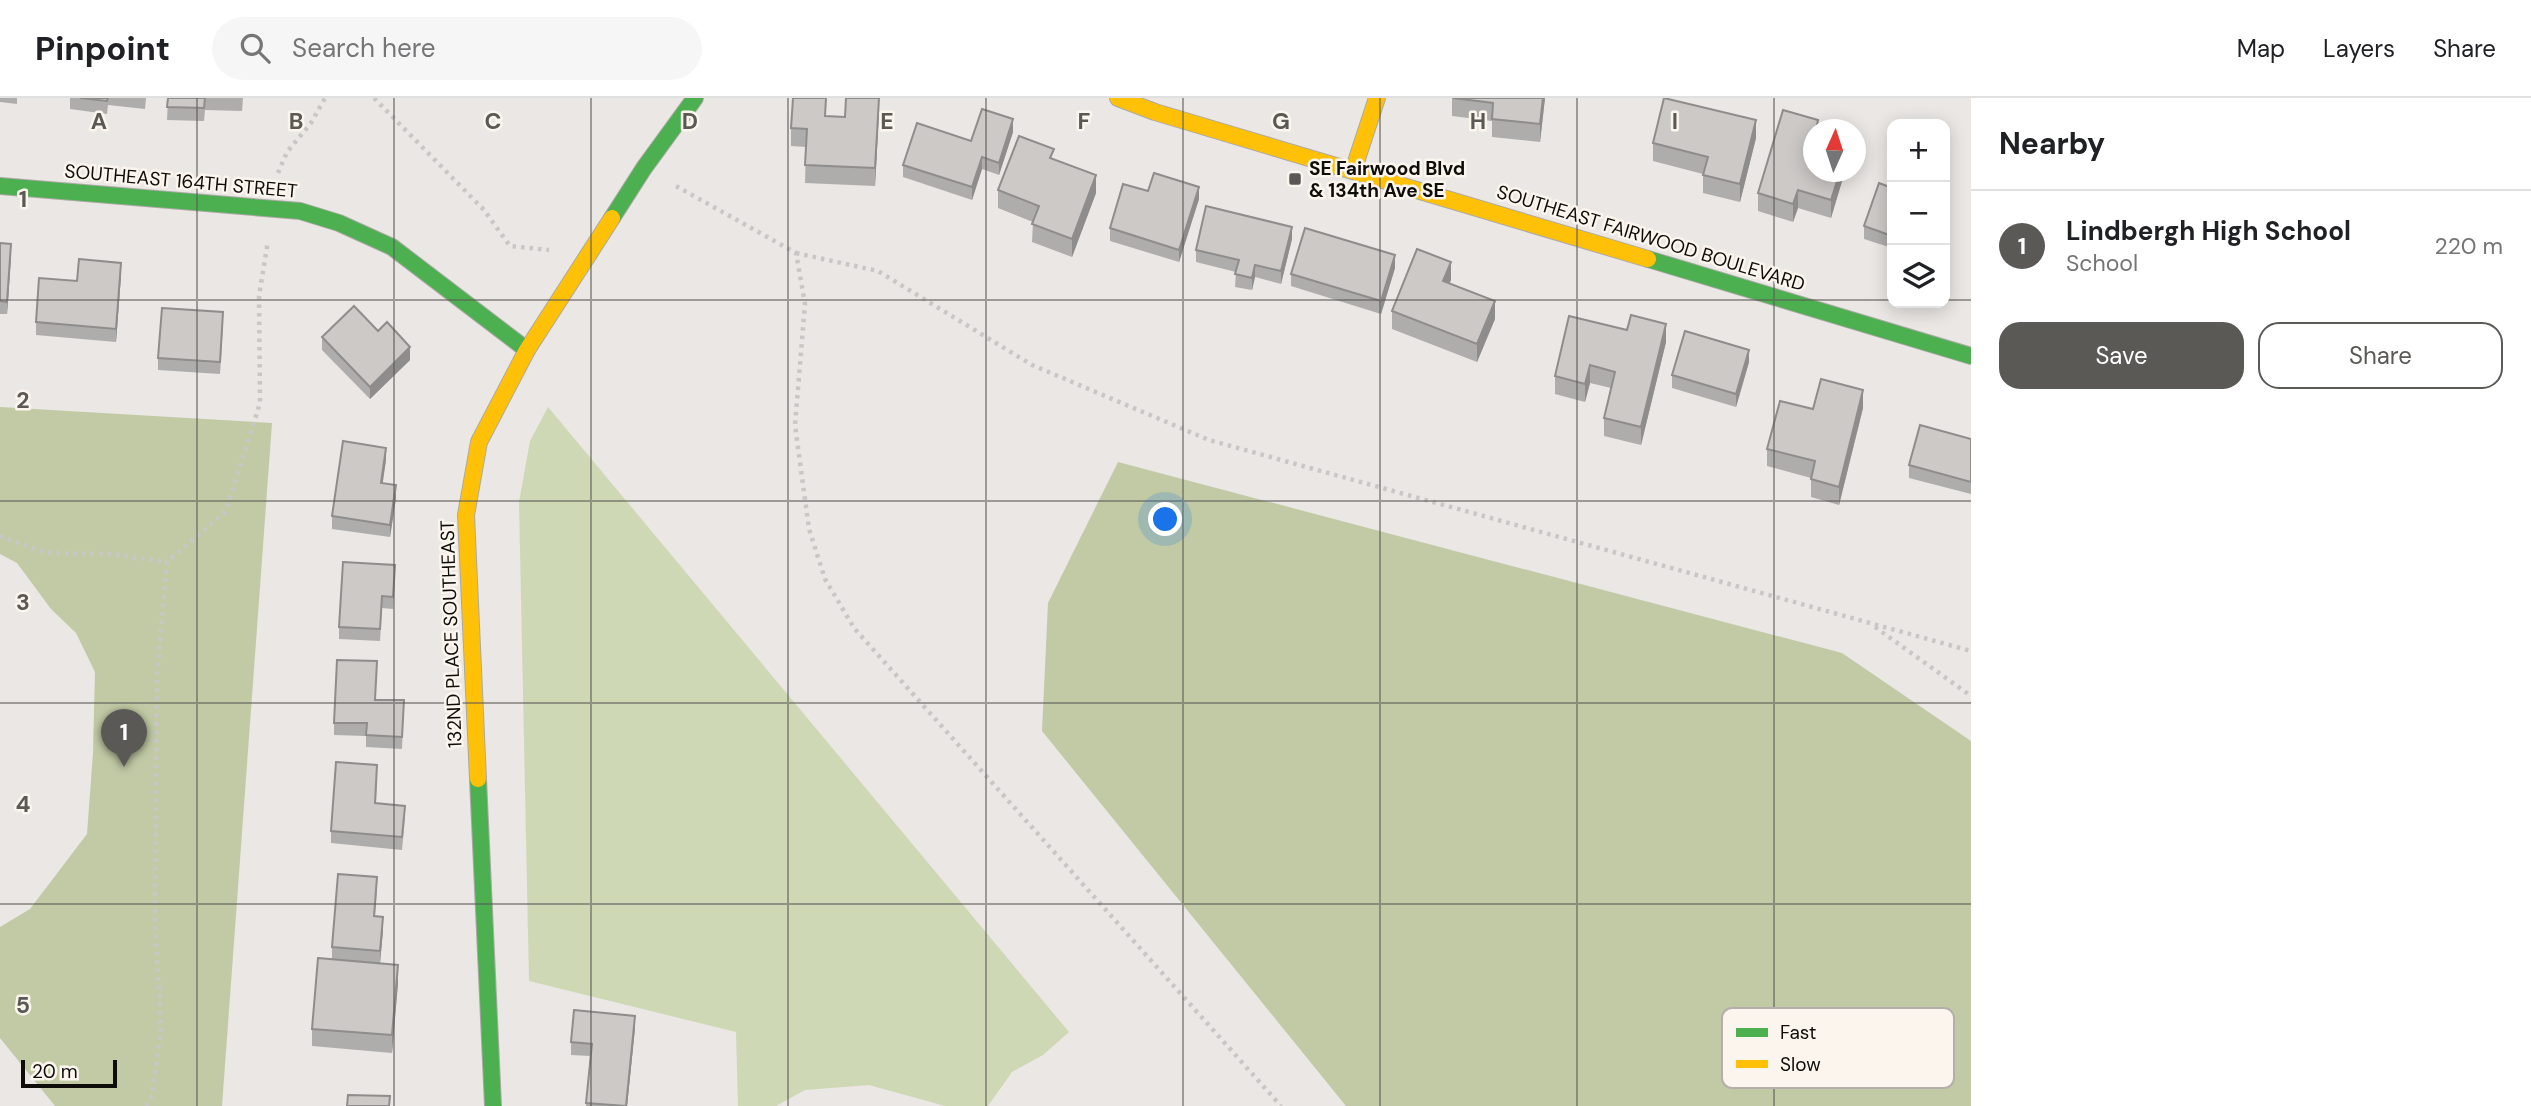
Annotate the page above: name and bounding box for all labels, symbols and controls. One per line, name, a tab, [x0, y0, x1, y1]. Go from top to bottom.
search box	[212, 17, 702, 80]
text: Pinpoint	[35, 27, 170, 70]
icon: search	[236, 29, 274, 67]
text: Search here	[292, 31, 436, 65]
text: Map	[2237, 33, 2285, 64]
text: Layers	[2323, 33, 2395, 64]
text: Share	[2433, 33, 2496, 64]
text: A	[91, 106, 107, 136]
text: B	[289, 106, 303, 136]
text: C	[485, 106, 501, 136]
text: D	[682, 106, 698, 136]
text: E	[880, 106, 894, 136]
text: F	[1078, 106, 1091, 136]
text: G	[1272, 106, 1290, 136]
text: H	[1470, 106, 1486, 136]
text: I	[1672, 106, 1678, 136]
north arrow	[1803, 119, 1866, 182]
map controls	[1887, 119, 1950, 308]
button: +	[1887, 119, 1950, 182]
text: Nearby	[1999, 124, 2105, 163]
place label: SE Fairwood Blvd & 134th Ave SE	[1309, 156, 1465, 203]
street label: SOUTHEAST 164TH STREET	[64, 158, 299, 204]
marker: SE Fairwood Blvd & 134th Ave SE	[1287, 171, 1303, 187]
street label: SOUTHEAST FAIRWOOD BOULEVARD	[1494, 179, 1808, 297]
button: −	[1887, 182, 1950, 245]
text: 1	[19, 184, 27, 214]
text: Lindbergh High School	[2066, 214, 2351, 248]
text: 1	[2018, 231, 2026, 261]
text: 220 m	[2434, 231, 2503, 261]
button: layers	[1887, 245, 1950, 308]
text: School	[2066, 248, 2138, 278]
button: Save	[1999, 322, 2244, 389]
button: Share	[2258, 322, 2503, 389]
text: 2	[16, 385, 30, 415]
your location	[1148, 502, 1182, 536]
street label: 132ND PLACE SOUTHEAST	[435, 519, 467, 748]
text: 3	[16, 587, 30, 617]
pin: 1	[101, 709, 147, 767]
text: 4	[16, 789, 31, 819]
text: 5	[16, 990, 30, 1020]
legend	[1722, 1008, 1954, 1088]
text: Fast	[1780, 1020, 1816, 1045]
text: Slow	[1780, 1052, 1821, 1077]
scale bar	[21, 1057, 117, 1089]
text: 20 m	[32, 1059, 78, 1084]

